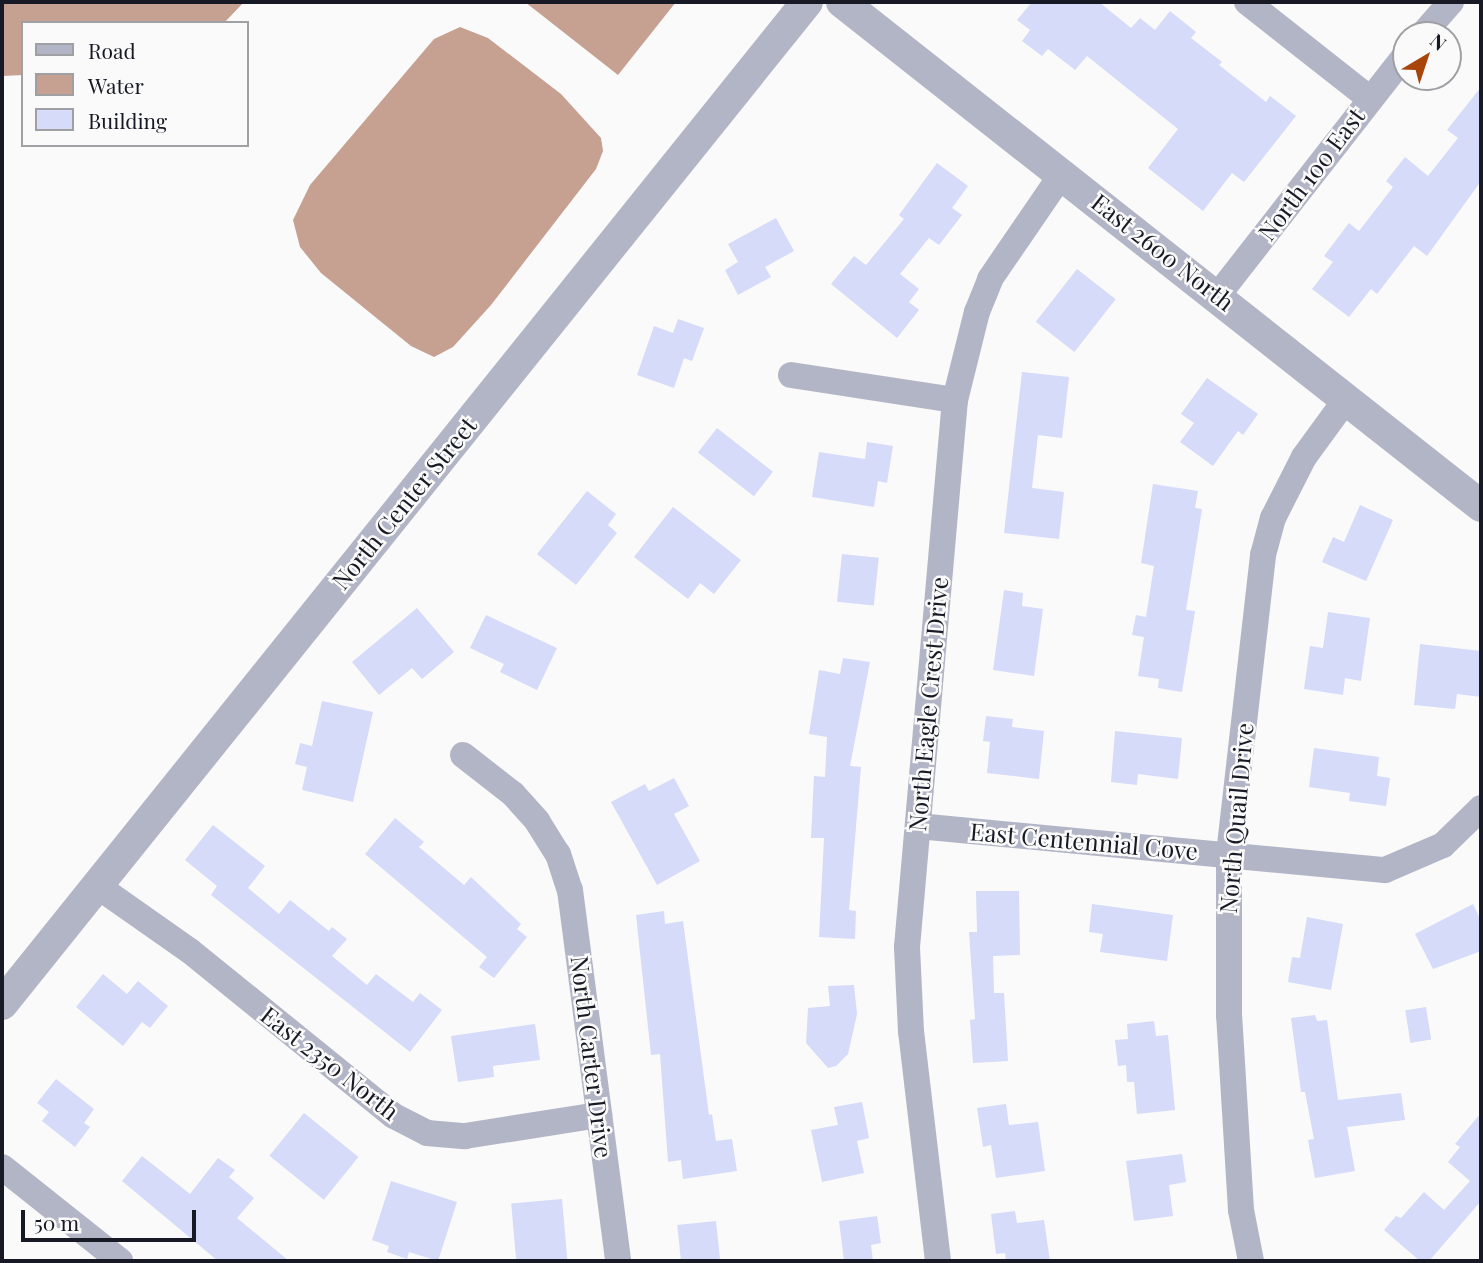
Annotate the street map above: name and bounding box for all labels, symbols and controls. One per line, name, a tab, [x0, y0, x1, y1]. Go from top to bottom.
legend	[21, 21, 248, 147]
north arrow	[1392, 21, 1462, 91]
text: N	[1425, 27, 1452, 56]
text: Road	[88, 36, 136, 64]
text: Water	[88, 71, 144, 99]
street label: North 100 East	[1252, 102, 1370, 246]
text: Building	[88, 106, 167, 134]
street label: East 2600 North	[1086, 187, 1240, 317]
street label: North Center Street	[326, 411, 482, 595]
street label: North Eagle Crest Drive	[903, 575, 953, 833]
street label: North Quail Drive	[1213, 722, 1259, 914]
street label: East Centennial Cove	[969, 817, 1199, 865]
street label: North Carter Drive	[565, 954, 619, 1160]
street label: East 2350 North	[255, 1000, 405, 1126]
scale bar	[24, 1196, 200, 1240]
text: 50 m	[34, 1208, 79, 1236]

